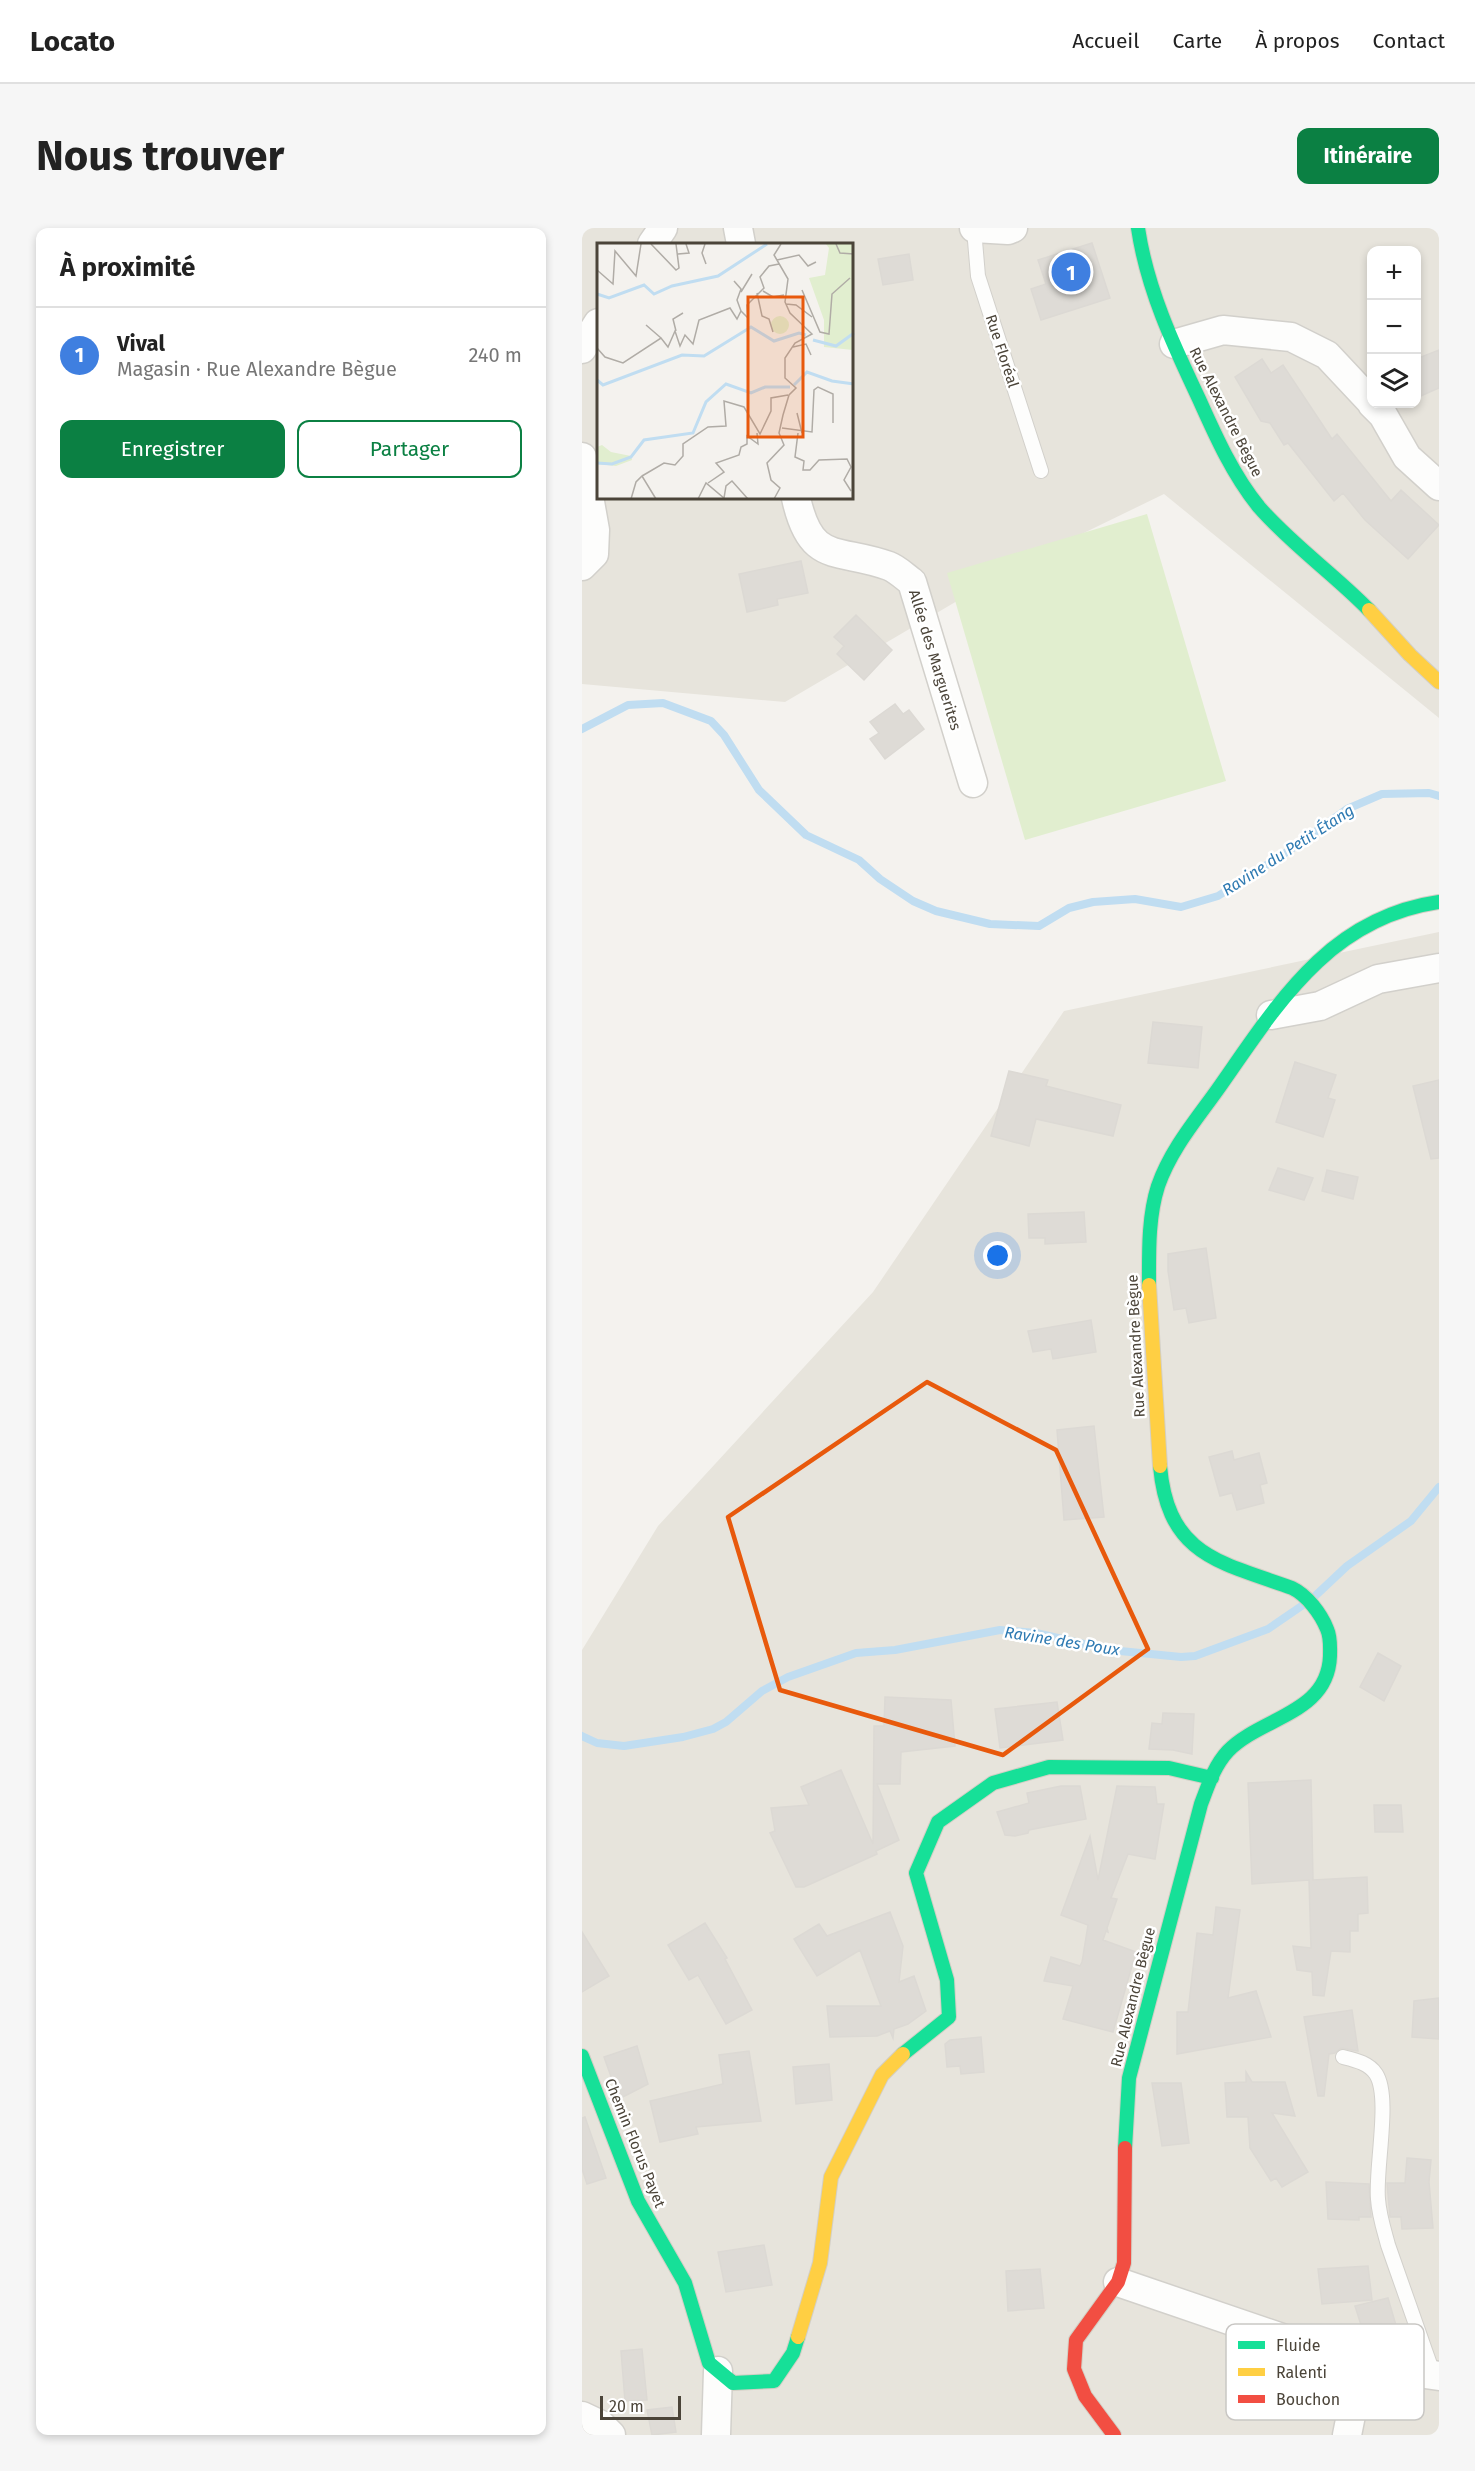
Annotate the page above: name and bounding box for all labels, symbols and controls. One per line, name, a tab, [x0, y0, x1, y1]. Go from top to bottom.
text: Locato	[30, 25, 115, 58]
text: Accueil	[1072, 28, 1139, 54]
text: Carte	[1172, 28, 1222, 54]
text: À propos	[1255, 28, 1340, 54]
text: Contact	[1373, 28, 1445, 54]
button: Itinéraire	[1297, 128, 1439, 184]
text: Nous trouver	[36, 131, 284, 181]
inset map	[597, 243, 854, 500]
map controls	[1367, 246, 1421, 408]
button: +	[1367, 246, 1421, 300]
pin: 1	[1052, 250, 1090, 294]
text: À proximité	[60, 252, 195, 283]
button: −	[1367, 300, 1421, 354]
street label: Rue Floréal	[982, 312, 1022, 391]
text: Vival	[117, 330, 165, 357]
text: 1	[75, 343, 84, 367]
text: 240 m	[468, 343, 522, 367]
street label: Rue Alexandre Bègue	[1185, 344, 1267, 480]
button: layers	[1367, 354, 1421, 408]
text: Magasin · Rue Alexandre Bègue	[117, 357, 397, 381]
button: Enregistrer	[60, 420, 285, 478]
button: Partager	[297, 420, 522, 478]
street label: Allée des Marguerites	[905, 588, 965, 732]
water label: Ravine du Petit Étang	[1218, 799, 1357, 900]
your location	[983, 1241, 1012, 1270]
street label: Rue Alexandre Bègue	[1123, 1274, 1149, 1418]
water label: Ravine des Poux	[1003, 1623, 1121, 1660]
street label: Rue Alexandre Bègue	[1107, 1925, 1159, 2069]
street label: Chemin Florus Payet	[601, 2076, 669, 2211]
legend	[1226, 2324, 1424, 2420]
text: Fluide	[1276, 2336, 1321, 2355]
text: Ralenti	[1276, 2363, 1327, 2382]
text: Bouchon	[1276, 2390, 1340, 2409]
scale bar	[600, 2393, 681, 2420]
text: 20 m	[609, 2397, 644, 2416]

